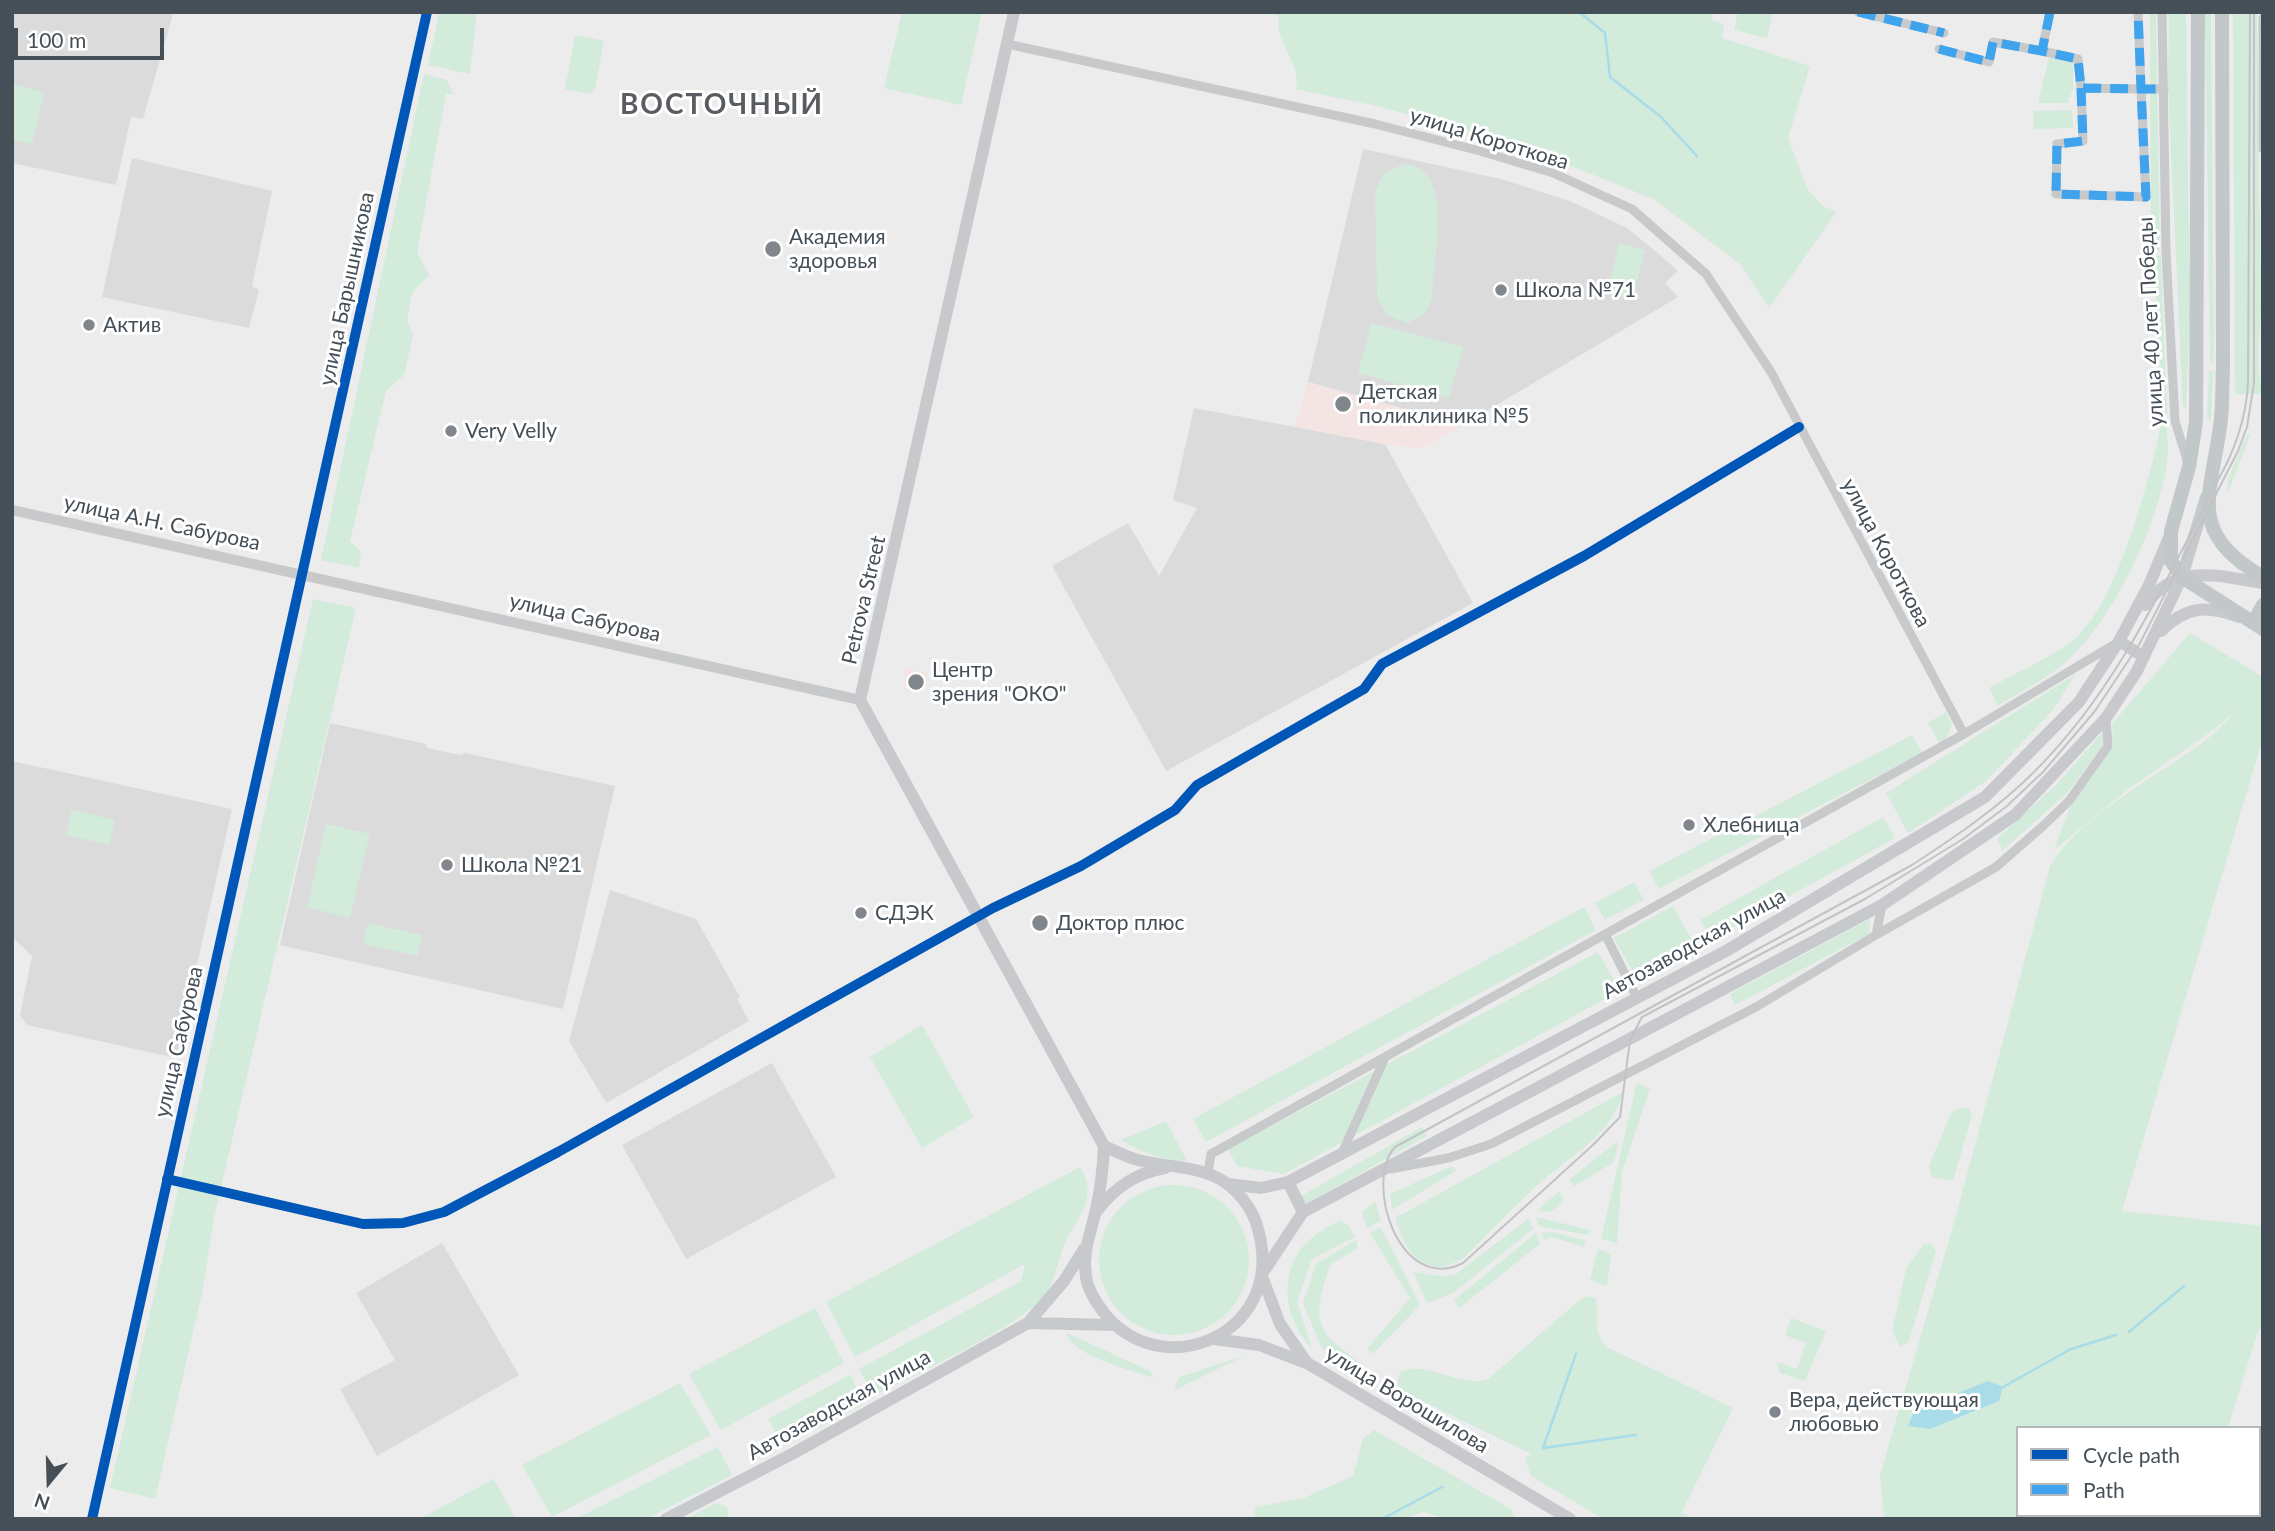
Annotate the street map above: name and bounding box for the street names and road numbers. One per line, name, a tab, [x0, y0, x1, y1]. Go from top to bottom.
street label: улица Короткова	[1406, 103, 1572, 175]
street label: улица Барышникова	[314, 190, 380, 388]
street label: улица 40 лет Победы	[2133, 216, 2169, 428]
street label: улица Короткова	[1836, 474, 1936, 632]
street label: улица А.Н. Сабурова	[62, 490, 262, 556]
street label: Petrova Street	[837, 533, 891, 667]
street label: улица Сабурова	[507, 588, 663, 648]
street label: Автозаводская улица	[1598, 883, 1790, 1005]
street label: улица Сабурова	[149, 964, 209, 1120]
street label: улица Ворошилова	[1321, 1341, 1493, 1459]
street label: Автозаводская улица	[743, 1344, 935, 1466]

